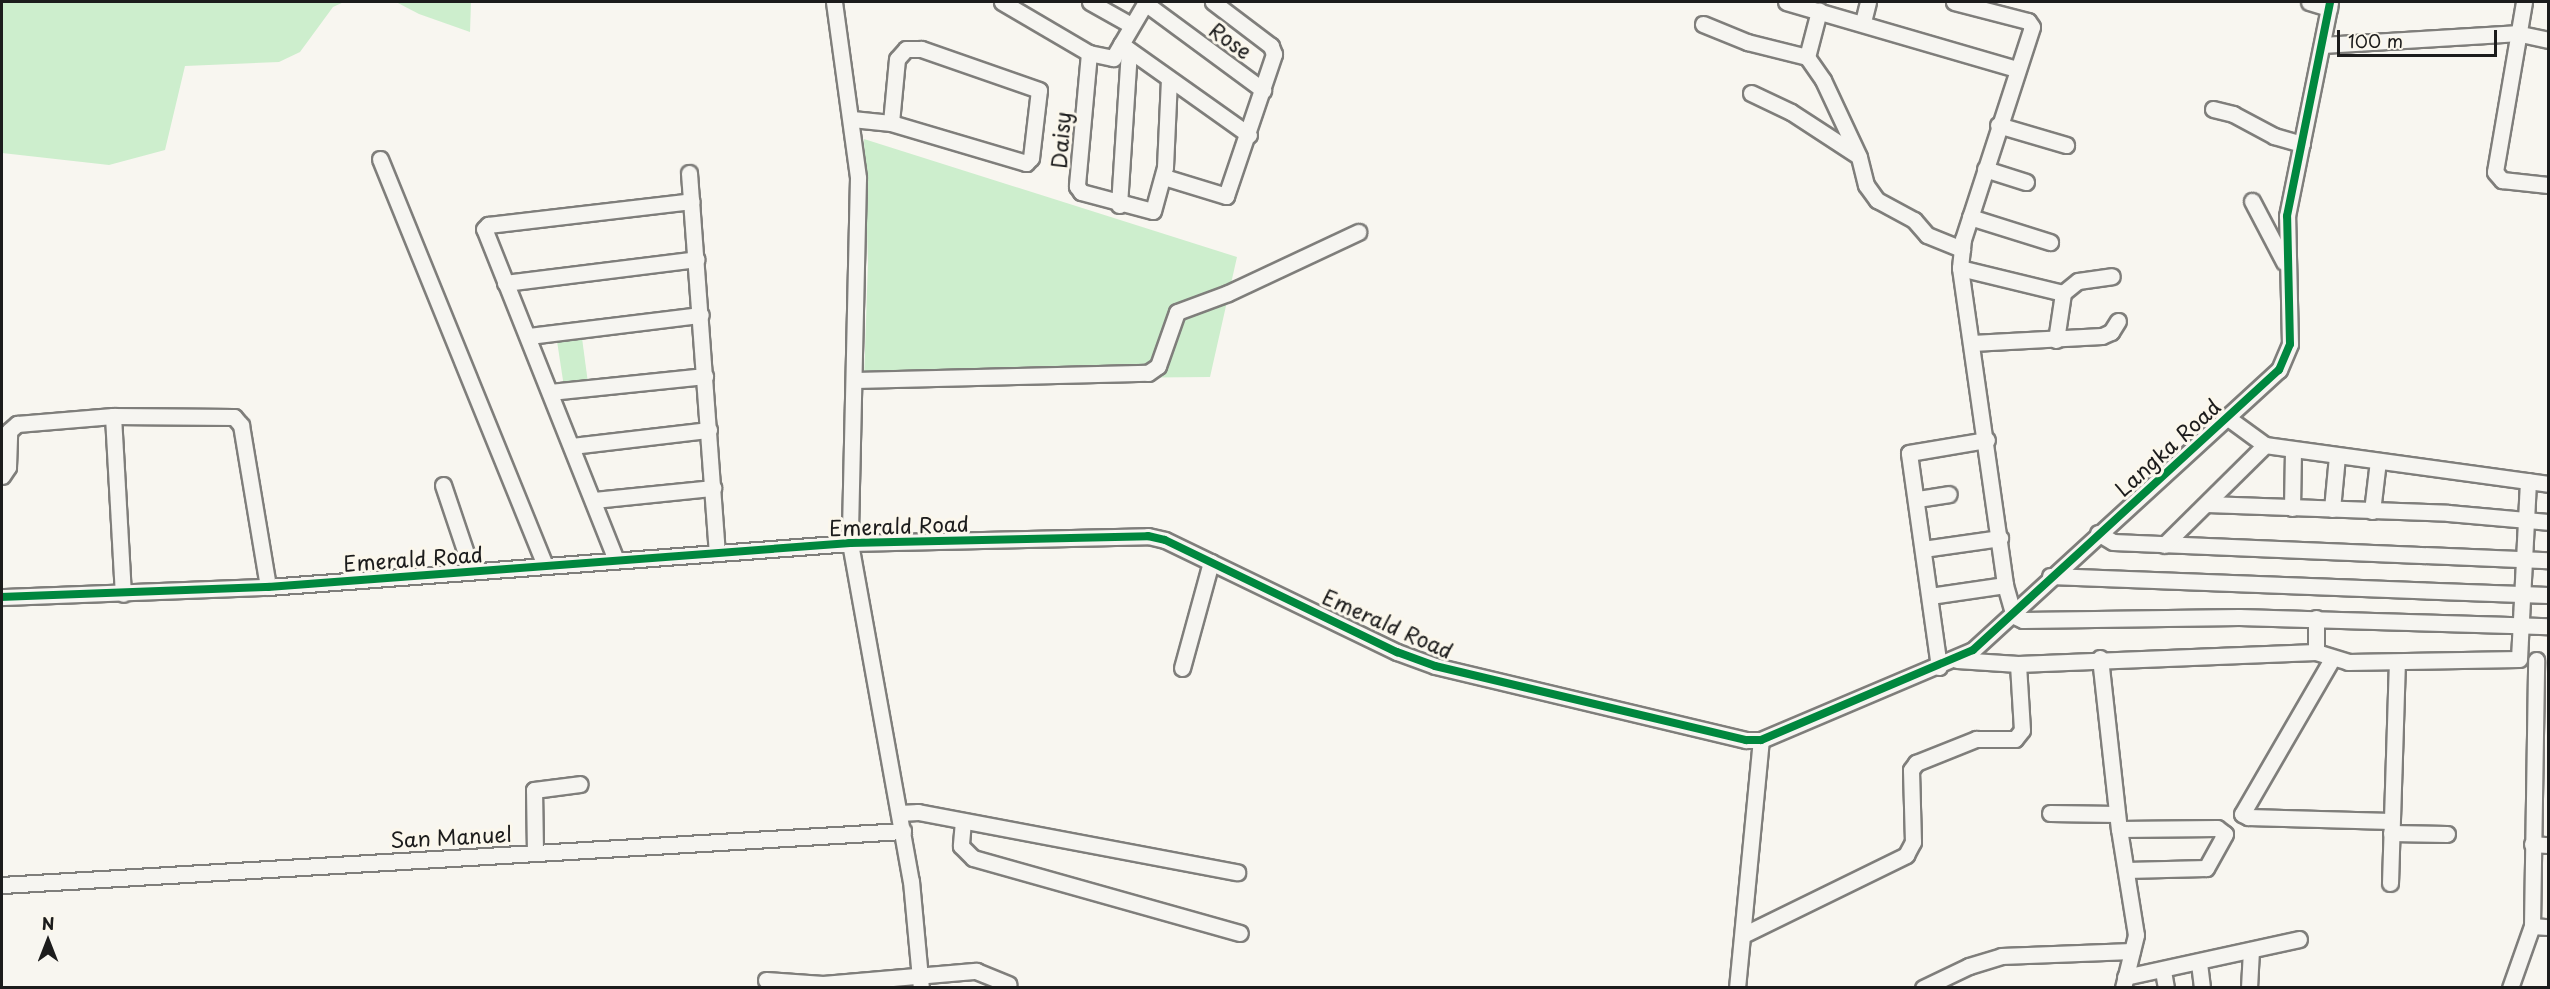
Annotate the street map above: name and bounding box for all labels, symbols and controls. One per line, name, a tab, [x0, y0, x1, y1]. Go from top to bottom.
street label: Rose	[1205, 16, 1257, 64]
scale bar	[2340, 18, 2500, 56]
text: 100 m	[2348, 27, 2403, 54]
street label: Daisy	[1045, 110, 1075, 170]
street label: Langka Road	[2109, 393, 2225, 501]
street label: Emerald Road	[828, 510, 970, 540]
street label: Emerald Road	[341, 540, 485, 576]
street label: Emerald Road	[1318, 583, 1458, 663]
street label: San Manuel	[390, 820, 512, 852]
north arrow	[18, 911, 78, 971]
text: N	[42, 911, 54, 935]

